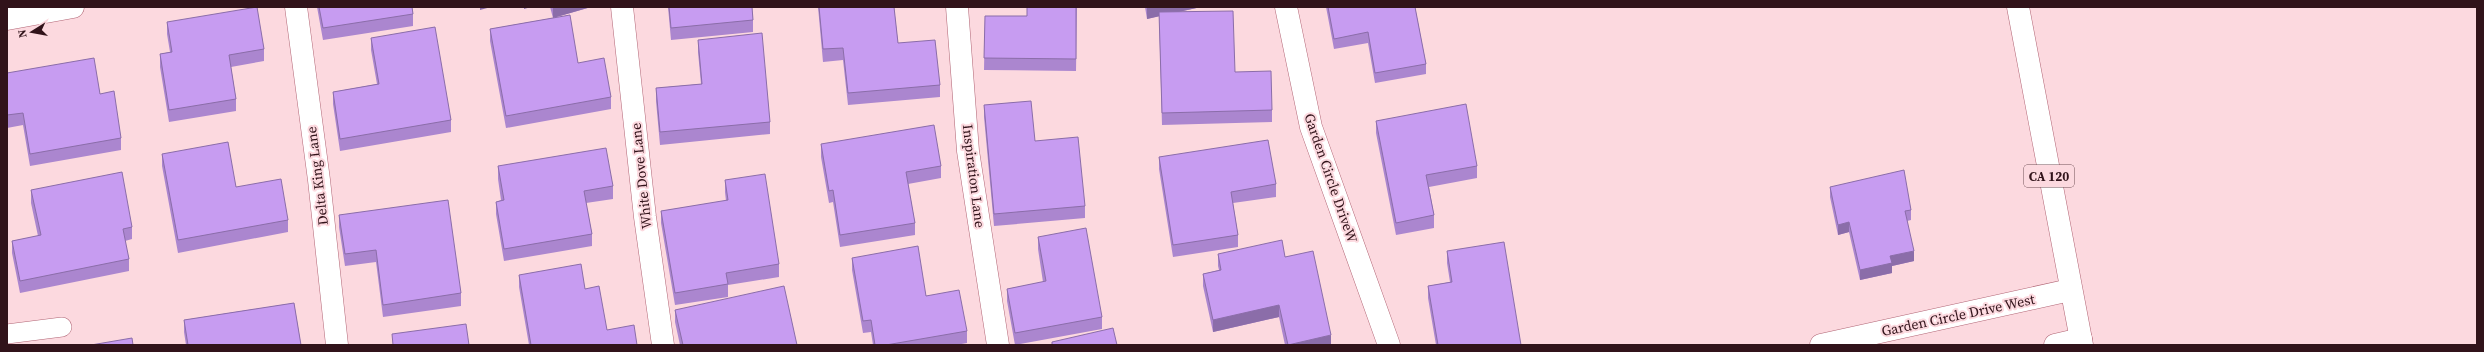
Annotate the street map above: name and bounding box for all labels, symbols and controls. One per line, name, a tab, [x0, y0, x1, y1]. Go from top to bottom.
north arrow	[12, 12, 52, 52]
text: N	[15, 28, 31, 39]
street label: Garden Circle DriveW	[1299, 111, 1363, 246]
street label: White Dove Lane	[625, 122, 657, 230]
street label: Inspiration Lane	[958, 123, 990, 229]
street label: Delta King Lane	[301, 125, 333, 227]
road number: CA 120	[2024, 165, 2074, 187]
street label: Garden Circle Drive West	[1880, 289, 2037, 341]

